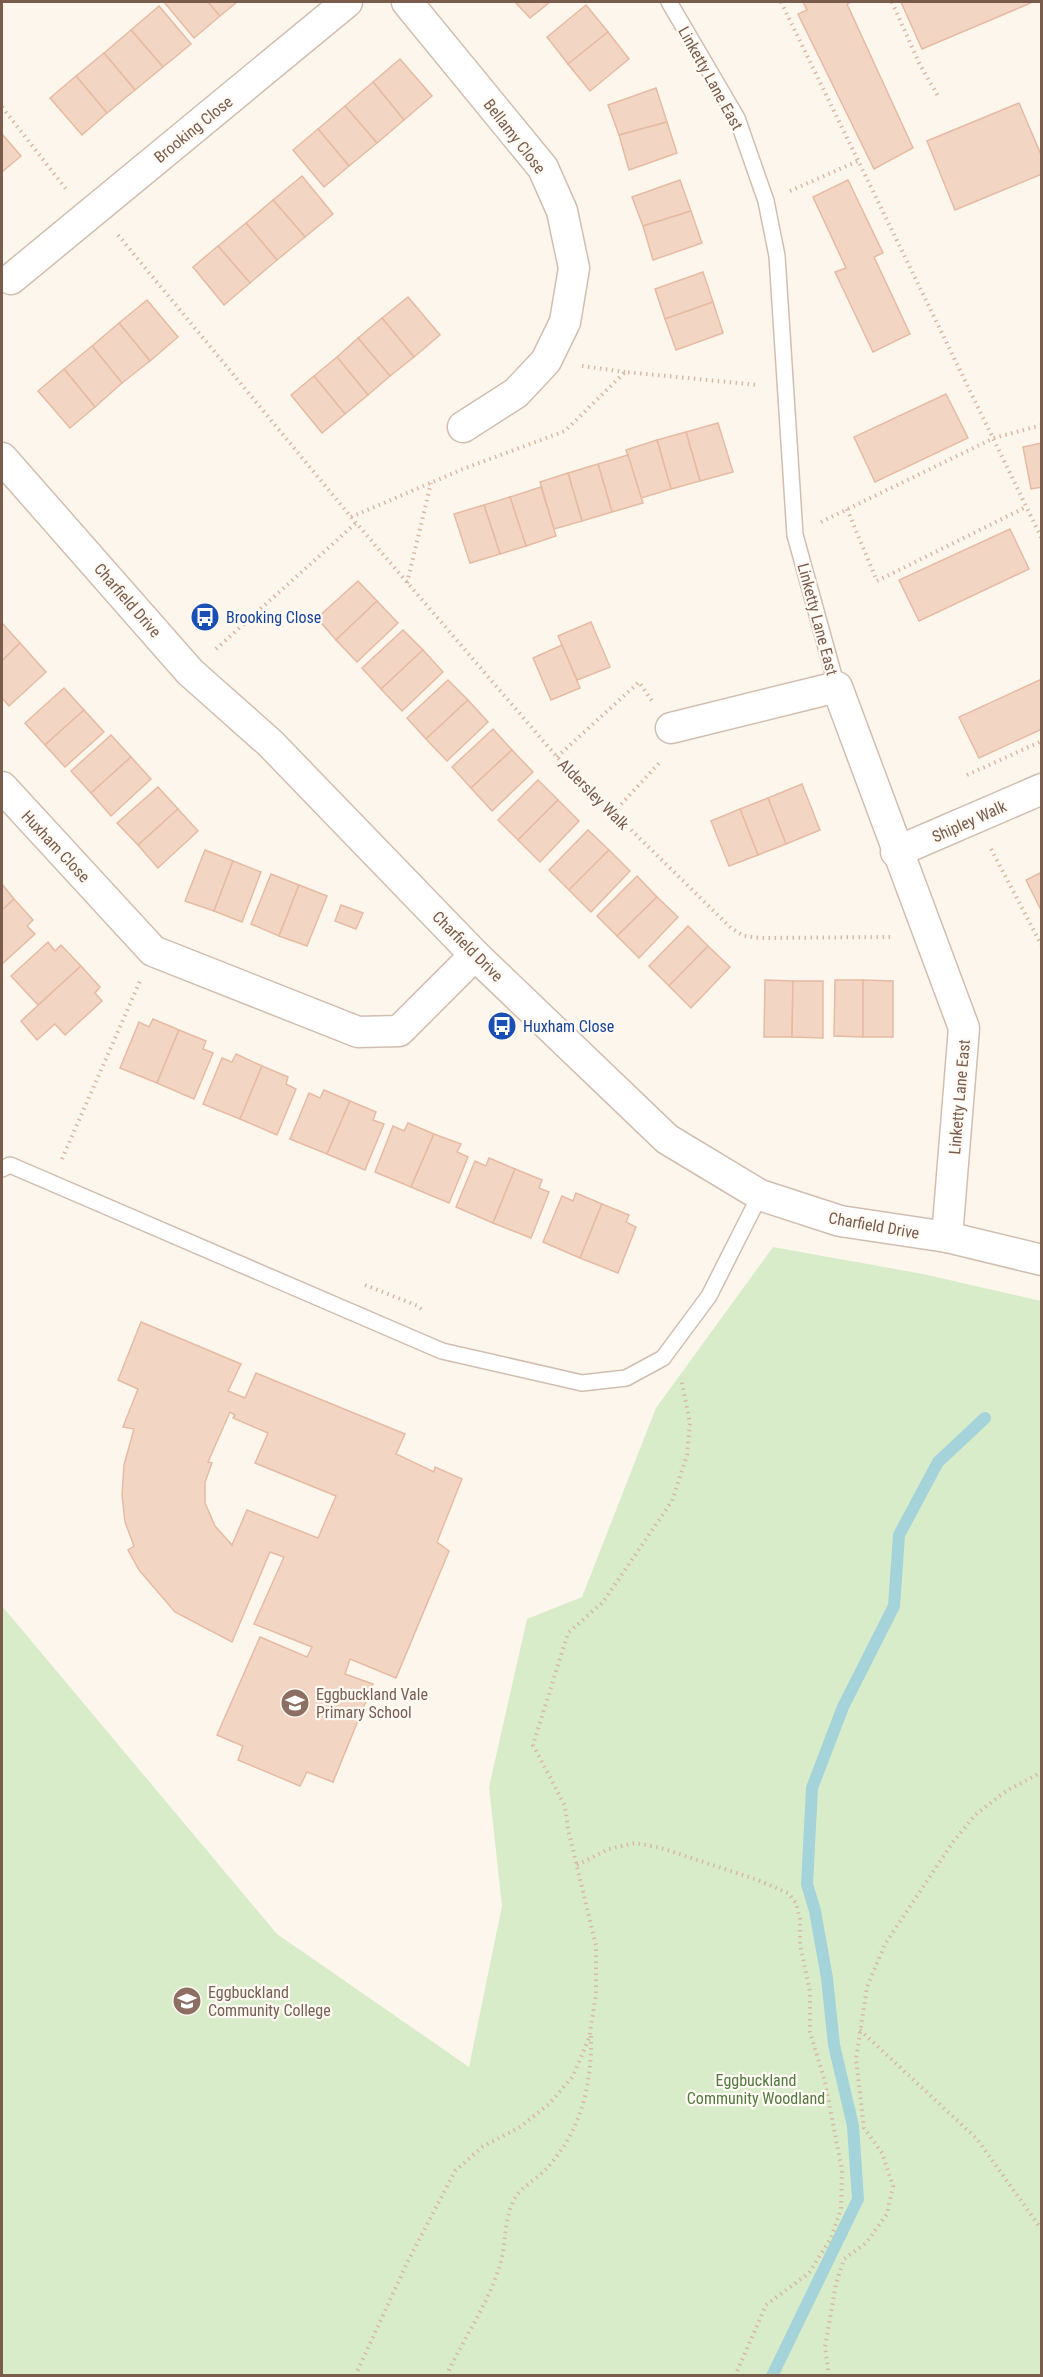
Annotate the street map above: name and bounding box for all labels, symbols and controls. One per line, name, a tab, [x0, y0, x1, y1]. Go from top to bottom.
street label: Linketty Lane East	[674, 23, 747, 133]
street label: Brooking Close	[150, 92, 236, 167]
street label: Bellamy Close	[480, 95, 550, 177]
street label: Charfield Drive	[90, 559, 165, 641]
street label: Linketty Lane East	[793, 561, 842, 677]
bus stop icon: Brooking Close	[189, 601, 221, 633]
place label: Brooking Close	[226, 608, 321, 627]
street label: Aldersley Walk	[554, 755, 634, 834]
street label: Shipley Walk	[929, 796, 1010, 846]
street label: Huxham Close	[18, 806, 94, 886]
street label: Charfield Drive	[428, 907, 507, 986]
bus stop icon: Huxham Close	[486, 1010, 518, 1042]
place label: Huxham Close	[523, 1017, 614, 1036]
street label: Linketty Lane East	[945, 1039, 974, 1155]
street label: Charfield Drive	[827, 1208, 921, 1243]
place label: Eggbuckland Vale Primary School	[316, 1685, 428, 1722]
school or university icon: Eggbuckland Vale Primary School	[279, 1687, 311, 1719]
place label: Eggbuckland Community College	[208, 1983, 331, 2020]
school or university icon: Eggbuckland Community College	[171, 1985, 203, 2017]
park label: Eggbuckland Community Woodland	[687, 2071, 825, 2108]

